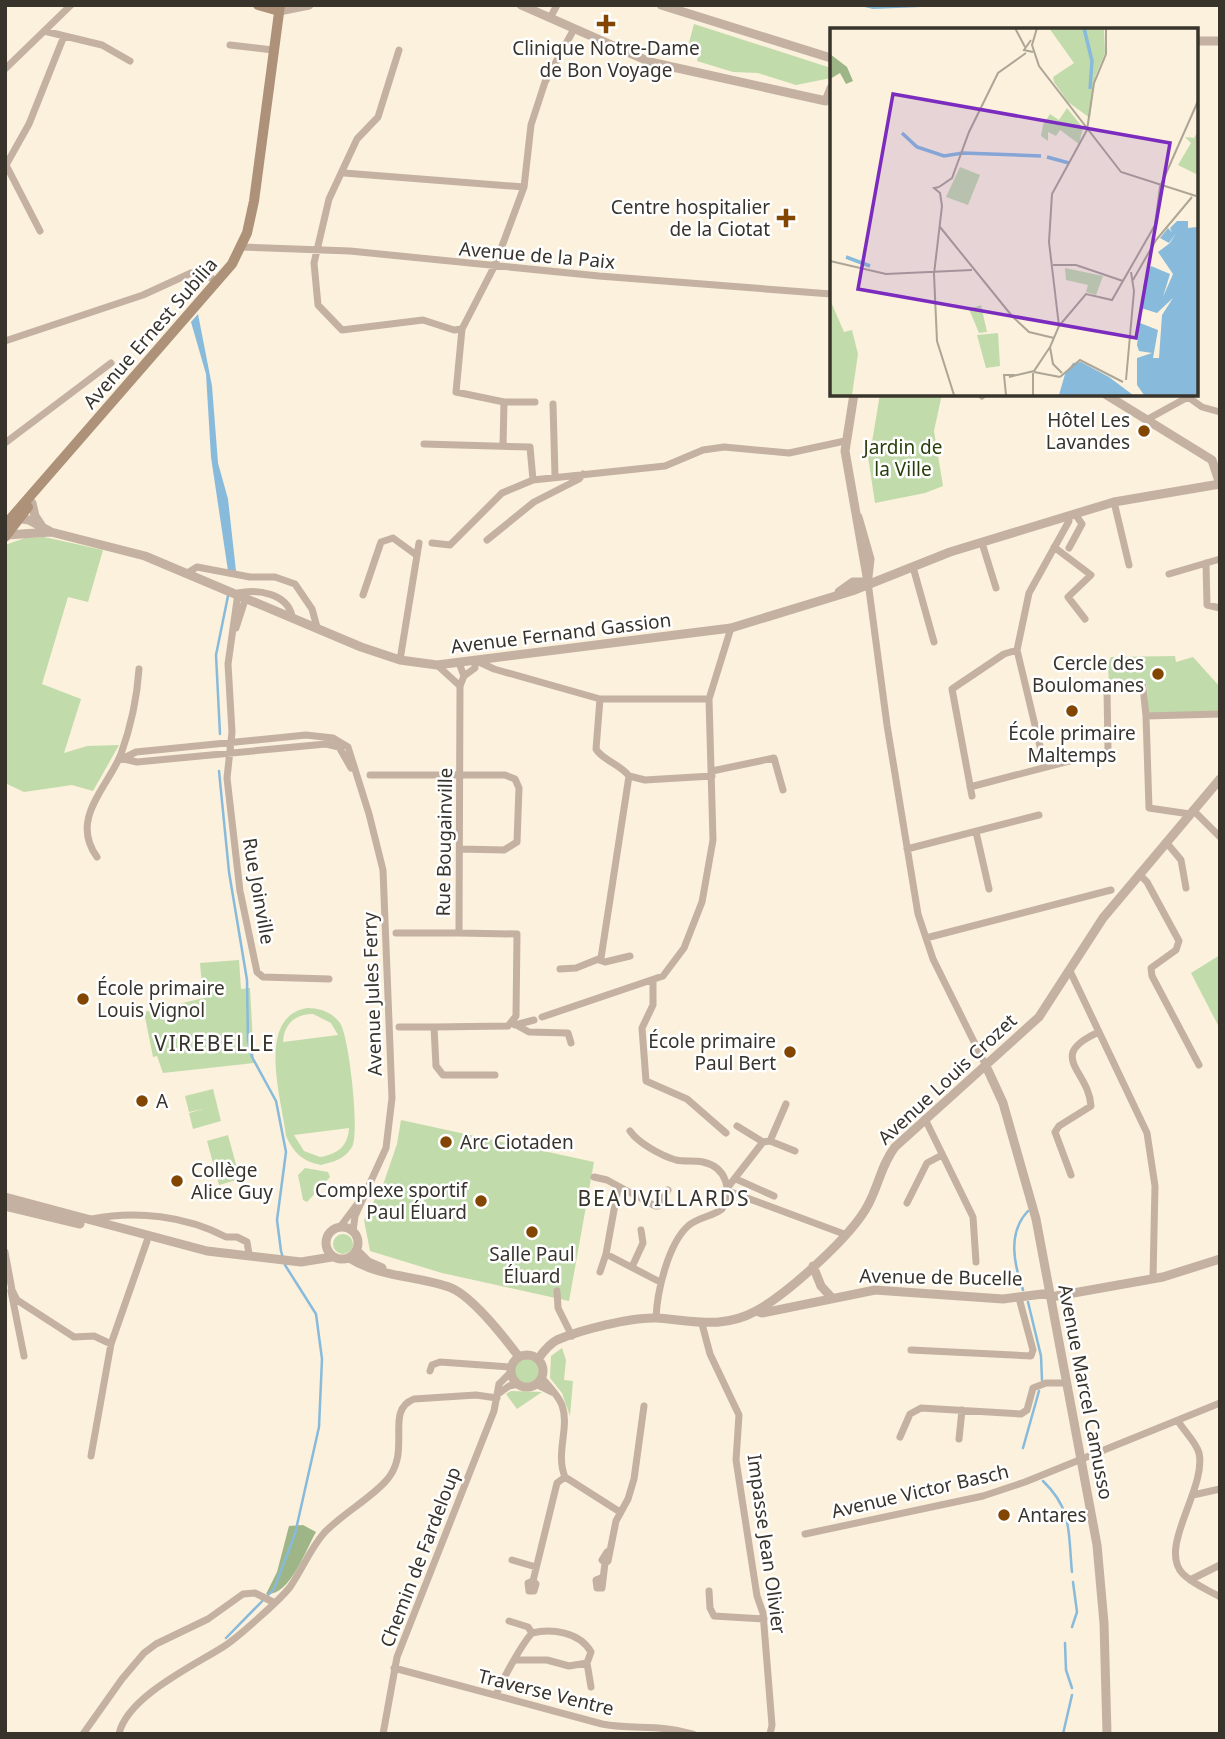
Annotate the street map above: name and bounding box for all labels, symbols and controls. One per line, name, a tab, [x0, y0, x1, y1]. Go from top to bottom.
marker: Clinique Notre-Dame de Bon Voyage	[596, 14, 616, 34]
inset map	[830, 28, 1197, 396]
place label: Clinique Notre-Dame de Bon Voyage	[512, 35, 700, 83]
place label: Centre hospitalier de la Ciotat	[611, 194, 770, 242]
marker: Centre hospitalier de la Ciotat	[776, 208, 796, 228]
street label: Avenue de la Paix	[458, 235, 616, 275]
street label: Avenue Ernest Subilia	[77, 252, 223, 414]
place label: Hôtel Les Lavandes	[1046, 407, 1130, 455]
marker: Hôtel Les Lavandes	[1136, 423, 1152, 439]
park label: Jardin de la Ville	[862, 434, 942, 482]
street label: Avenue Fernand Gassion	[449, 607, 673, 659]
place label: Cercle des Boulomanes	[1032, 650, 1144, 698]
marker: Cercle des Boulomanes	[1150, 666, 1166, 682]
marker: École primaire Maltemps	[1064, 703, 1080, 719]
place label: École primaire Maltemps	[1008, 720, 1136, 768]
street label: Rue Bougainville	[430, 767, 458, 917]
street label: Rue Joinville	[237, 836, 281, 946]
street label: Avenue Jules Ferry	[356, 911, 388, 1077]
place label: École primaire Louis Vignol	[97, 975, 225, 1023]
marker: École primaire Louis Vignol	[75, 991, 91, 1007]
street label: Avenue Louis Crozet	[872, 1008, 1022, 1150]
place label: École primaire Paul Bert	[648, 1028, 776, 1076]
district label: VIREBELLE	[154, 1029, 276, 1057]
marker: École primaire Paul Bert	[782, 1044, 798, 1060]
place label: A	[156, 1088, 169, 1114]
marker: A	[134, 1093, 150, 1109]
place label: Arc Ciotaden	[460, 1129, 574, 1155]
marker: Arc Ciotaden	[438, 1134, 454, 1150]
place label: Collège Alice Guy	[191, 1157, 273, 1205]
marker: Collège Alice Guy	[169, 1173, 185, 1189]
place label: Complexe sportif Paul Éluard	[315, 1177, 468, 1225]
district label: BEAUVILLARDS	[577, 1184, 751, 1212]
marker: Complexe sportif Paul Éluard	[473, 1193, 489, 1209]
marker: Salle Paul Éluard	[524, 1224, 540, 1240]
place label: Salle Paul Éluard	[489, 1241, 575, 1289]
street label: Avenue de Bucelle	[859, 1263, 1023, 1291]
street label: Avenue Marcel Camusso	[1052, 1282, 1120, 1502]
street label: Impasse Jean Olivier	[742, 1452, 793, 1636]
street label: Avenue Victor Basch	[829, 1458, 1011, 1524]
street label: Chemin de Fardeloup	[374, 1463, 466, 1651]
place label: Antares	[1018, 1502, 1087, 1528]
marker: Antares	[996, 1507, 1012, 1523]
street label: Traverse Ventre	[475, 1663, 617, 1721]

